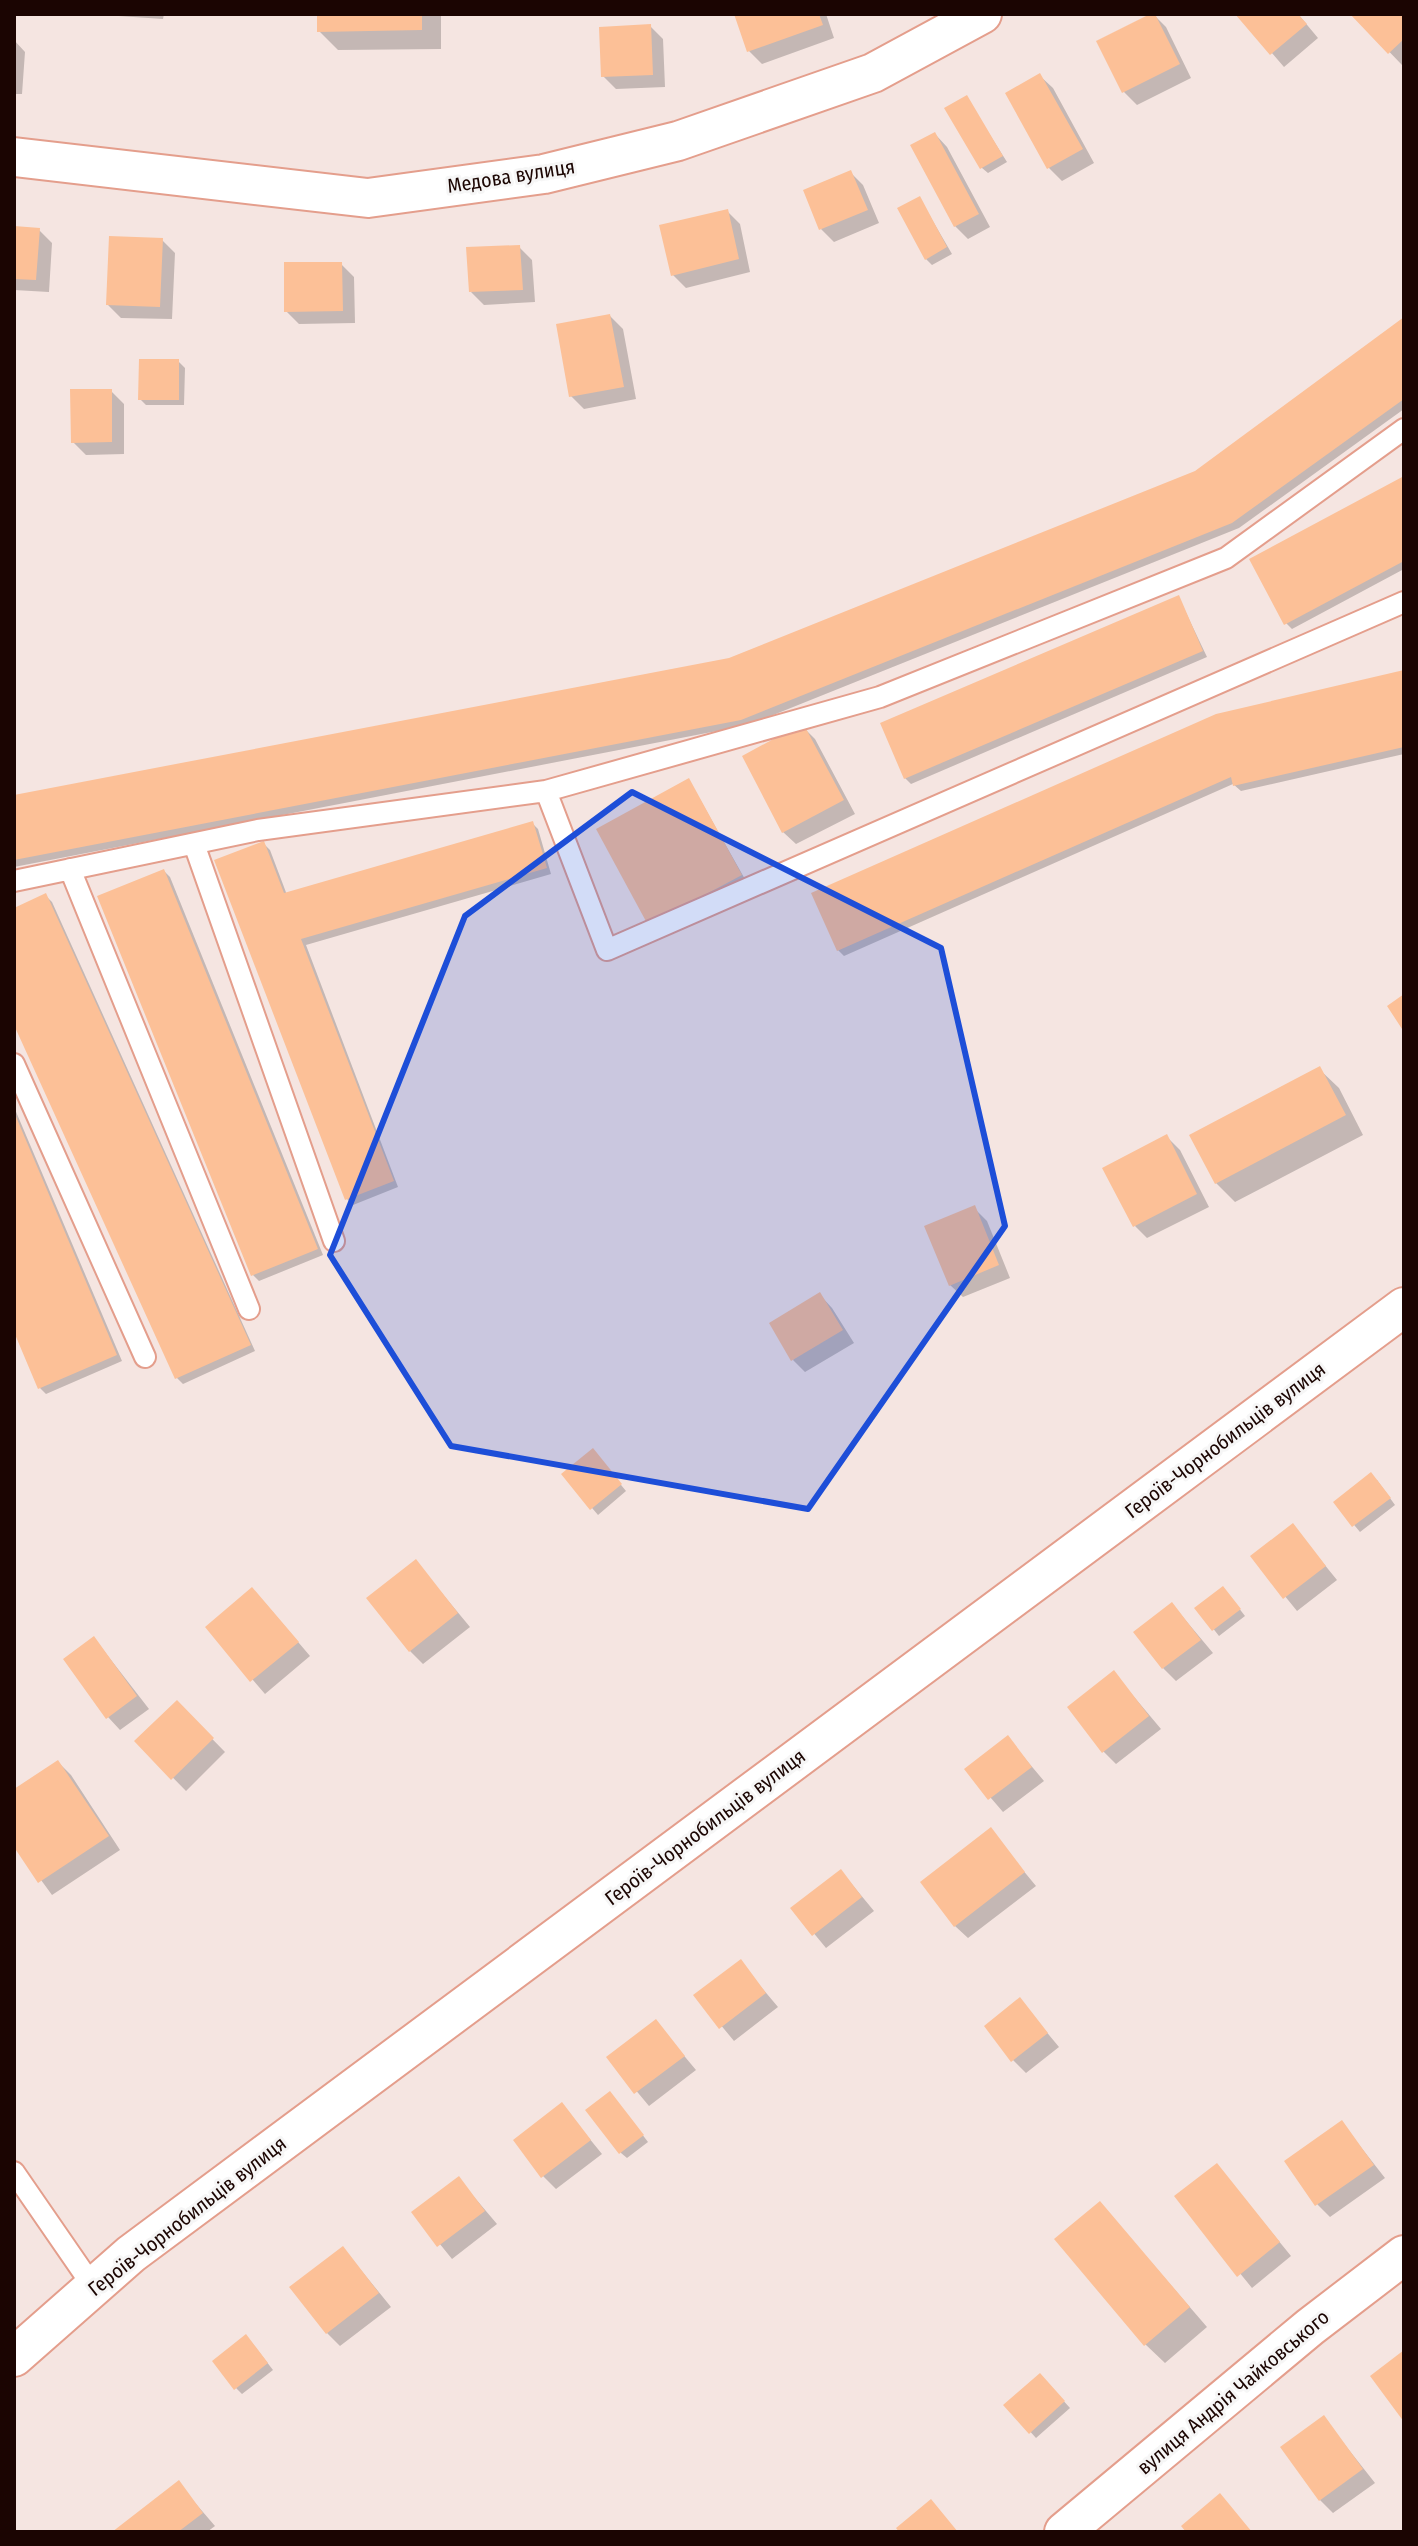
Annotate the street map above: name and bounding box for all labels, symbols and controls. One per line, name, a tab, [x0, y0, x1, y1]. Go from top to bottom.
street label: Медова вулиця	[446, 154, 576, 198]
street label: Героїв-Чорнобильців вулиця	[1120, 1357, 1330, 1523]
street label: Героїв-Чорнобильців вулиця	[600, 1744, 810, 1910]
street label: Героїв-Чорнобильців вулиця	[83, 2131, 291, 2301]
street label: вулиця Андрія Чайковського	[1132, 2305, 1334, 2479]

